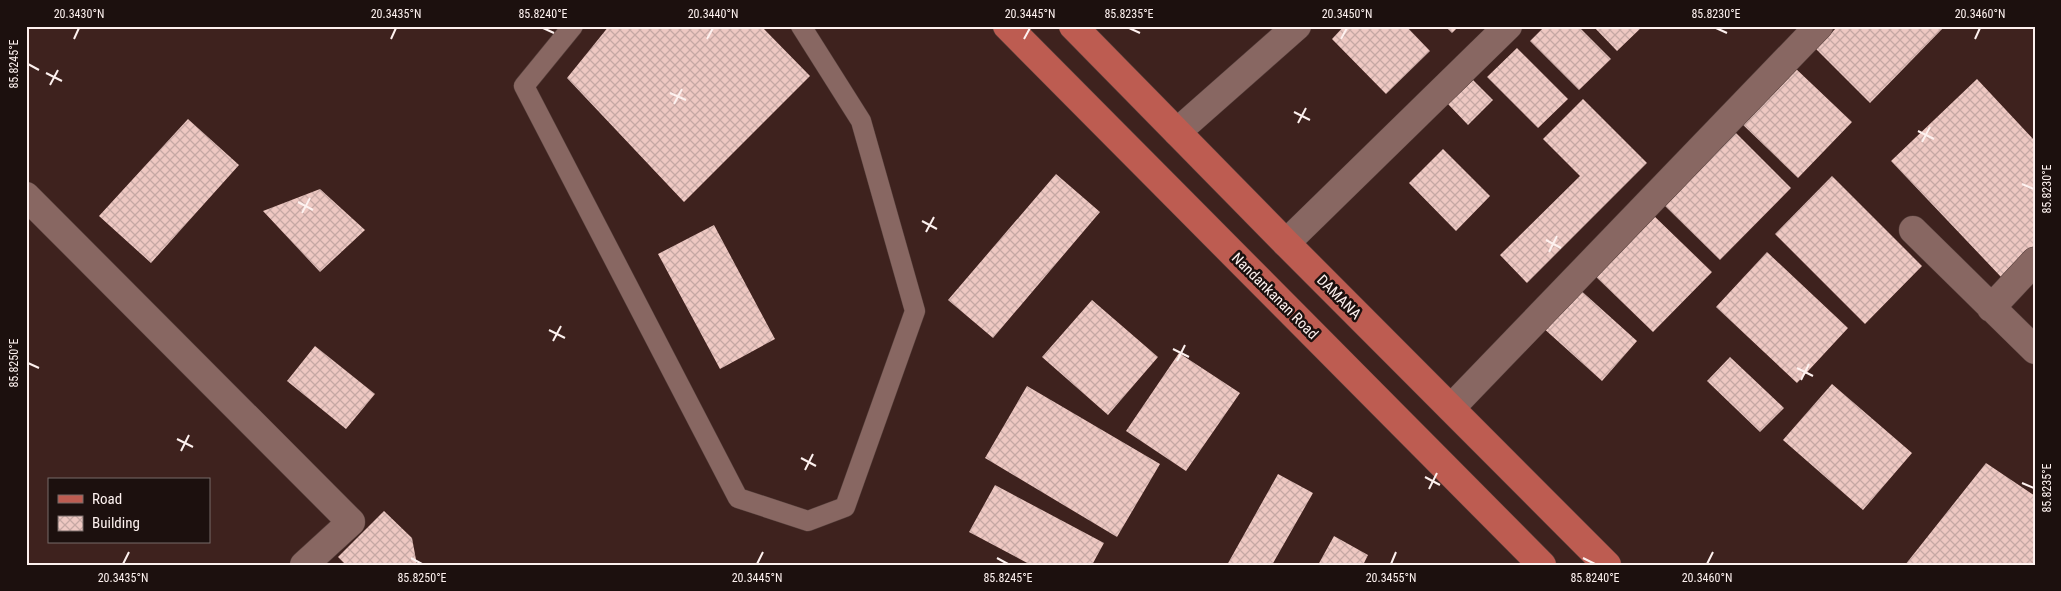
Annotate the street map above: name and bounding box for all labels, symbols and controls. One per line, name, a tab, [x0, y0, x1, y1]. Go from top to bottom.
text: 20.3430°N	[54, 7, 104, 21]
text: 20.3435°N	[371, 7, 421, 21]
text: 85.8240°E	[518, 7, 568, 21]
text: 20.3440°N	[688, 7, 738, 21]
text: 20.3445°N	[1005, 7, 1055, 21]
text: 85.8235°E	[1104, 7, 1154, 21]
text: 20.3450°N	[1322, 7, 1372, 21]
text: 85.8230°E	[1691, 7, 1741, 21]
text: 20.3460°N	[1955, 7, 2005, 21]
text: 85.8245°E	[7, 39, 21, 89]
text: 85.8230°E	[2040, 164, 2054, 214]
street label: Nandankanan Road	[1228, 249, 1322, 343]
street label: DAMANA	[1313, 271, 1365, 323]
text: 85.8250°E	[7, 338, 21, 388]
text: 85.8235°E	[2040, 463, 2054, 513]
legend	[48, 478, 210, 544]
text: Road	[92, 490, 122, 508]
text: Building	[92, 514, 140, 532]
text: 20.3435°N	[98, 571, 148, 585]
text: 85.8250°E	[397, 571, 447, 585]
text: 20.3445°N	[732, 571, 782, 585]
text: 85.8245°E	[983, 571, 1033, 585]
text: 20.3455°N	[1366, 571, 1416, 585]
text: 85.8240°E	[1570, 571, 1620, 585]
text: 20.3460°N	[1682, 571, 1732, 585]

